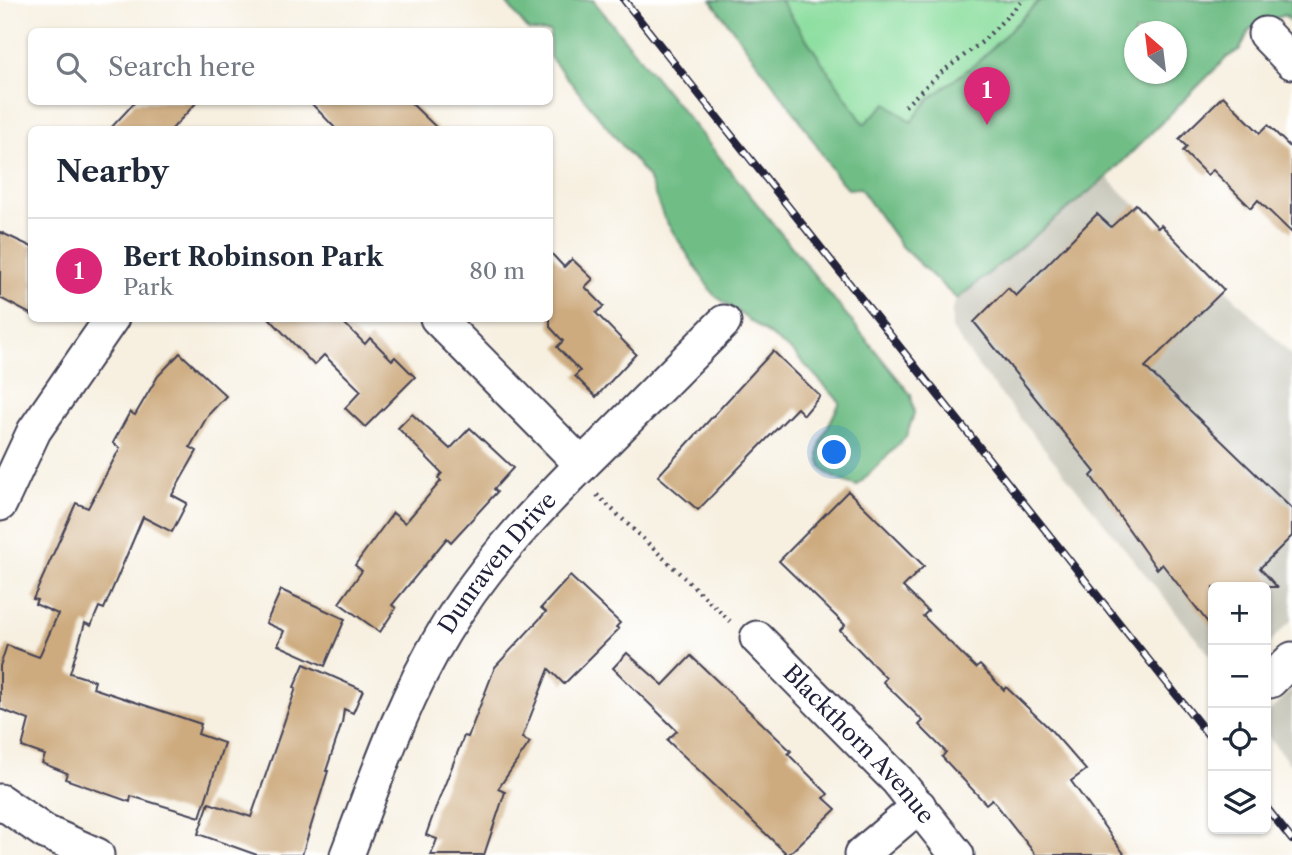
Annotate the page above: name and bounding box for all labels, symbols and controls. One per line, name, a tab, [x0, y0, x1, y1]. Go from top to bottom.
north arrow	[1124, 21, 1187, 84]
search box	[28, 28, 553, 105]
icon: search	[52, 48, 90, 86]
text: Search here	[108, 51, 255, 83]
pin: 1	[964, 67, 1010, 125]
text: Nearby	[56, 153, 169, 190]
text: Bert Robinson Park	[123, 241, 383, 273]
text: 1	[74, 257, 84, 285]
text: 80 m	[469, 257, 525, 285]
text: Park	[123, 273, 173, 301]
your location	[817, 435, 851, 469]
street label: Dunraven Drive	[432, 486, 562, 639]
map controls	[1208, 582, 1271, 834]
button: +	[1208, 582, 1271, 645]
button: −	[1208, 645, 1271, 708]
street label: Blackthorn Avenue	[777, 659, 940, 829]
button: locate	[1208, 708, 1271, 771]
button: layers	[1208, 771, 1271, 834]

